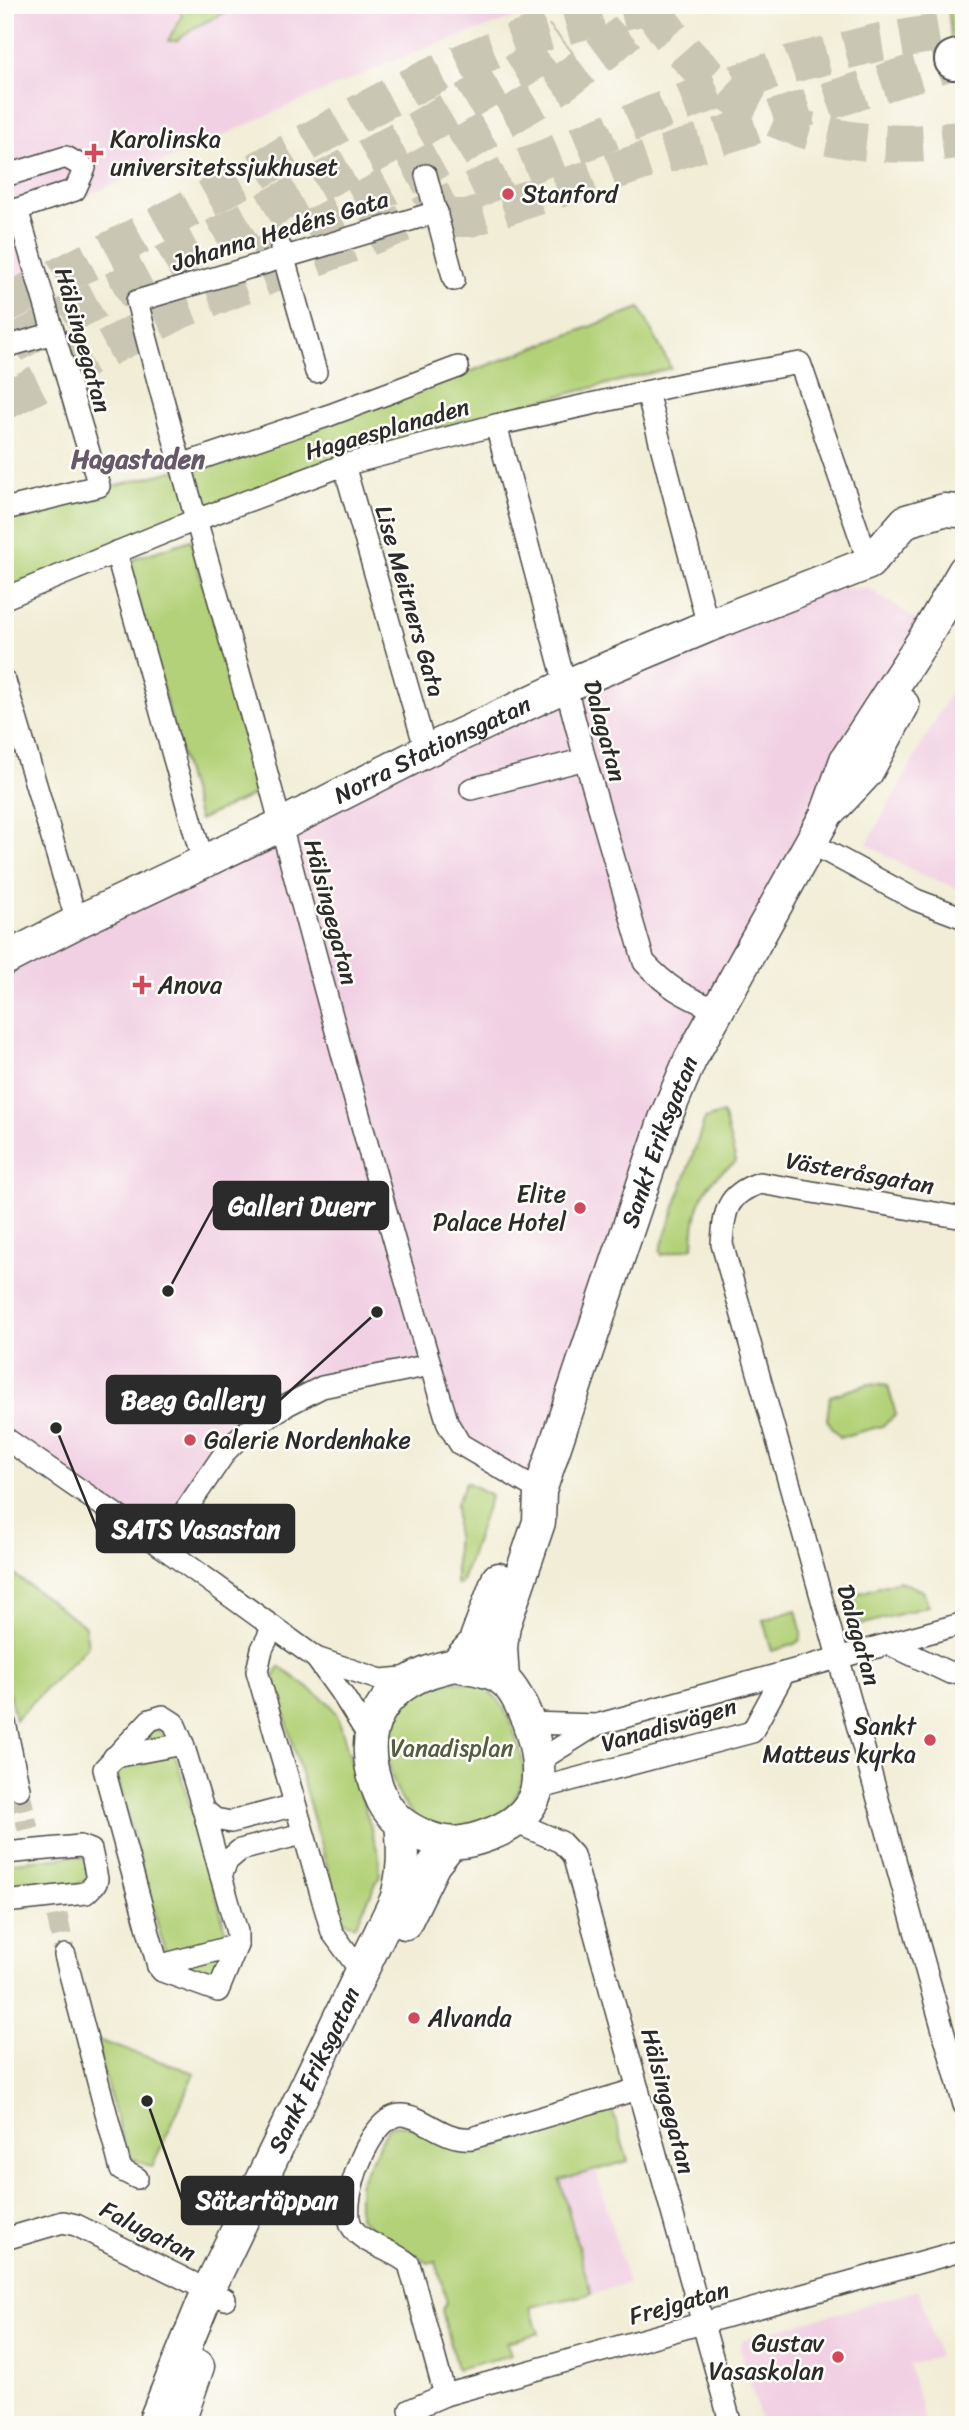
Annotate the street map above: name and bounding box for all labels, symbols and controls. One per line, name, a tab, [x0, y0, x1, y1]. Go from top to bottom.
place label: Karolinska universitetssjukhuset	[110, 118, 338, 188]
marker: Karolinska universitetssjukhuset	[84, 143, 104, 163]
place label: Stanford	[522, 173, 619, 215]
street label: Johanna Hedéns Gata	[165, 178, 395, 284]
marker: Stanford	[500, 186, 516, 202]
street label: Hälsingegatan	[42, 262, 124, 418]
street label: Hagaesplanaden	[300, 385, 474, 473]
district label: Hagastaden	[71, 436, 205, 482]
street label: Lise Meitners Gata	[363, 500, 457, 702]
street label: Dalagatan	[571, 675, 639, 787]
street label: Norra Stationsgatan	[326, 684, 538, 816]
street label: Hälsingegatan	[291, 834, 371, 990]
place label: Anova	[157, 964, 223, 1006]
marker: Anova	[132, 975, 152, 995]
street label: Sankt Eriksgatan	[609, 1049, 710, 1234]
street label: Västeråsgatan	[782, 1139, 938, 1207]
place label: Elite Palace Hotel	[433, 1173, 567, 1243]
callout: Galleri Duerr	[214, 1182, 388, 1229]
text: Galleri Duerr	[228, 1183, 376, 1229]
marker: Elite Palace Hotel	[572, 1200, 588, 1216]
callout: Beeg Gallery	[107, 1376, 280, 1423]
text: Beeg Gallery	[121, 1377, 266, 1423]
place label: Galerie Nordenhake	[204, 1419, 411, 1461]
marker: Galerie Nordenhake	[182, 1432, 198, 1448]
callout: SATS Vasastan	[97, 1505, 294, 1552]
text: SATS Vasastan	[110, 1506, 281, 1552]
street label: Dalagatan	[824, 1579, 894, 1691]
street label: Vanadisvägen	[596, 1686, 742, 1764]
place label: Sankt Matteus kyrka	[762, 1705, 917, 1775]
park label: Vanadisplan	[390, 1727, 514, 1769]
marker: Sankt Matteus kyrka	[922, 1732, 938, 1748]
street label: Sankt Eriksgatan	[256, 1979, 372, 2161]
place label: Alvanda	[427, 1997, 512, 2039]
marker: Alvanda	[406, 2010, 422, 2026]
street label: Hälsingegatan	[628, 2023, 708, 2179]
callout: Sätertäppan	[182, 2177, 353, 2224]
text: Sätertäppan	[195, 2177, 339, 2223]
street label: Falugatan	[92, 2189, 204, 2273]
street label: Frejgatan	[624, 2269, 734, 2337]
place label: Gustav Vasaskolan	[709, 2322, 825, 2392]
marker: Gustav Vasaskolan	[830, 2349, 846, 2365]

